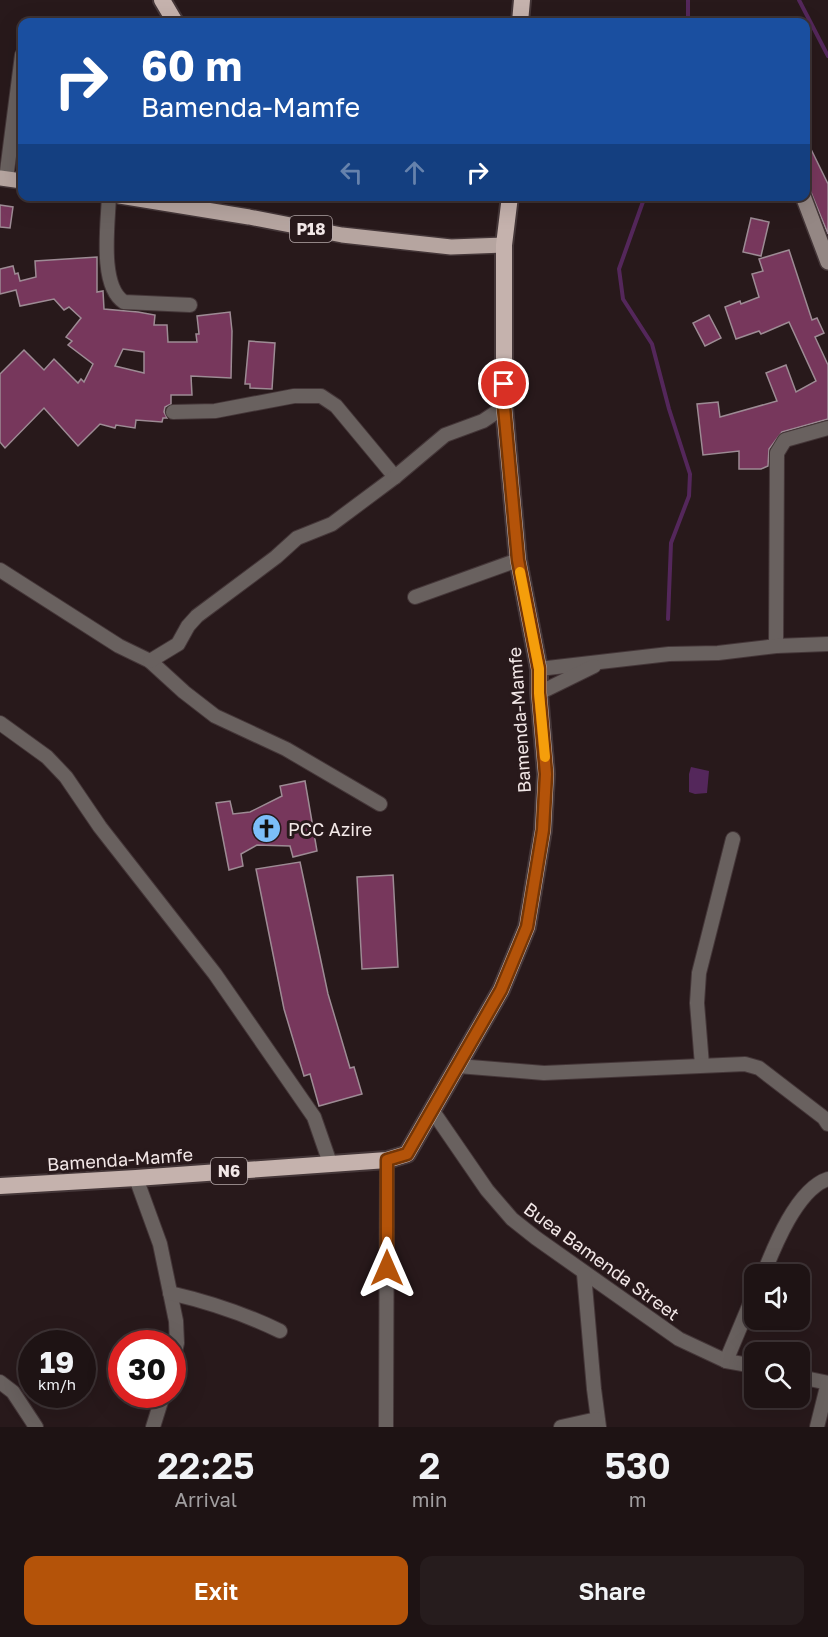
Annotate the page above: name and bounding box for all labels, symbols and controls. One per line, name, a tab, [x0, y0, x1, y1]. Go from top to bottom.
text: 60 m	[141, 40, 242, 90]
icon: right	[42, 42, 120, 120]
text: Bamenda-Mamfe	[141, 91, 360, 123]
icon: left	[335, 156, 368, 189]
icon: ahead	[398, 156, 431, 189]
icon: right	[461, 156, 494, 189]
road number: P18	[290, 216, 332, 242]
pin	[478, 358, 529, 409]
icon: arrive	[487, 367, 520, 400]
street label: Bamenda-Mamfe	[503, 646, 535, 794]
church icon: PCC Azire	[251, 813, 283, 845]
place label: PCC Azire	[288, 818, 372, 840]
street label: Bamenda-Mamfe	[46, 1143, 194, 1175]
road number: N6	[211, 1158, 247, 1184]
street label: Buea Bamenda Street	[520, 1197, 684, 1325]
position arrow	[355, 1236, 419, 1300]
map controls	[744, 1264, 810, 1408]
button: sound	[744, 1264, 810, 1330]
speed limit sign: 30	[108, 1330, 186, 1408]
button: search	[744, 1342, 810, 1408]
text: 19	[40, 1344, 74, 1380]
text: km/h	[38, 1375, 76, 1393]
text: 22:25	[157, 1444, 255, 1487]
text: 2	[419, 1444, 440, 1487]
text: 530	[604, 1444, 671, 1487]
text: Arrival	[175, 1487, 237, 1511]
text: min	[412, 1487, 447, 1511]
text: m	[629, 1487, 646, 1511]
button: Exit	[24, 1556, 408, 1625]
button: Share	[420, 1556, 804, 1625]

